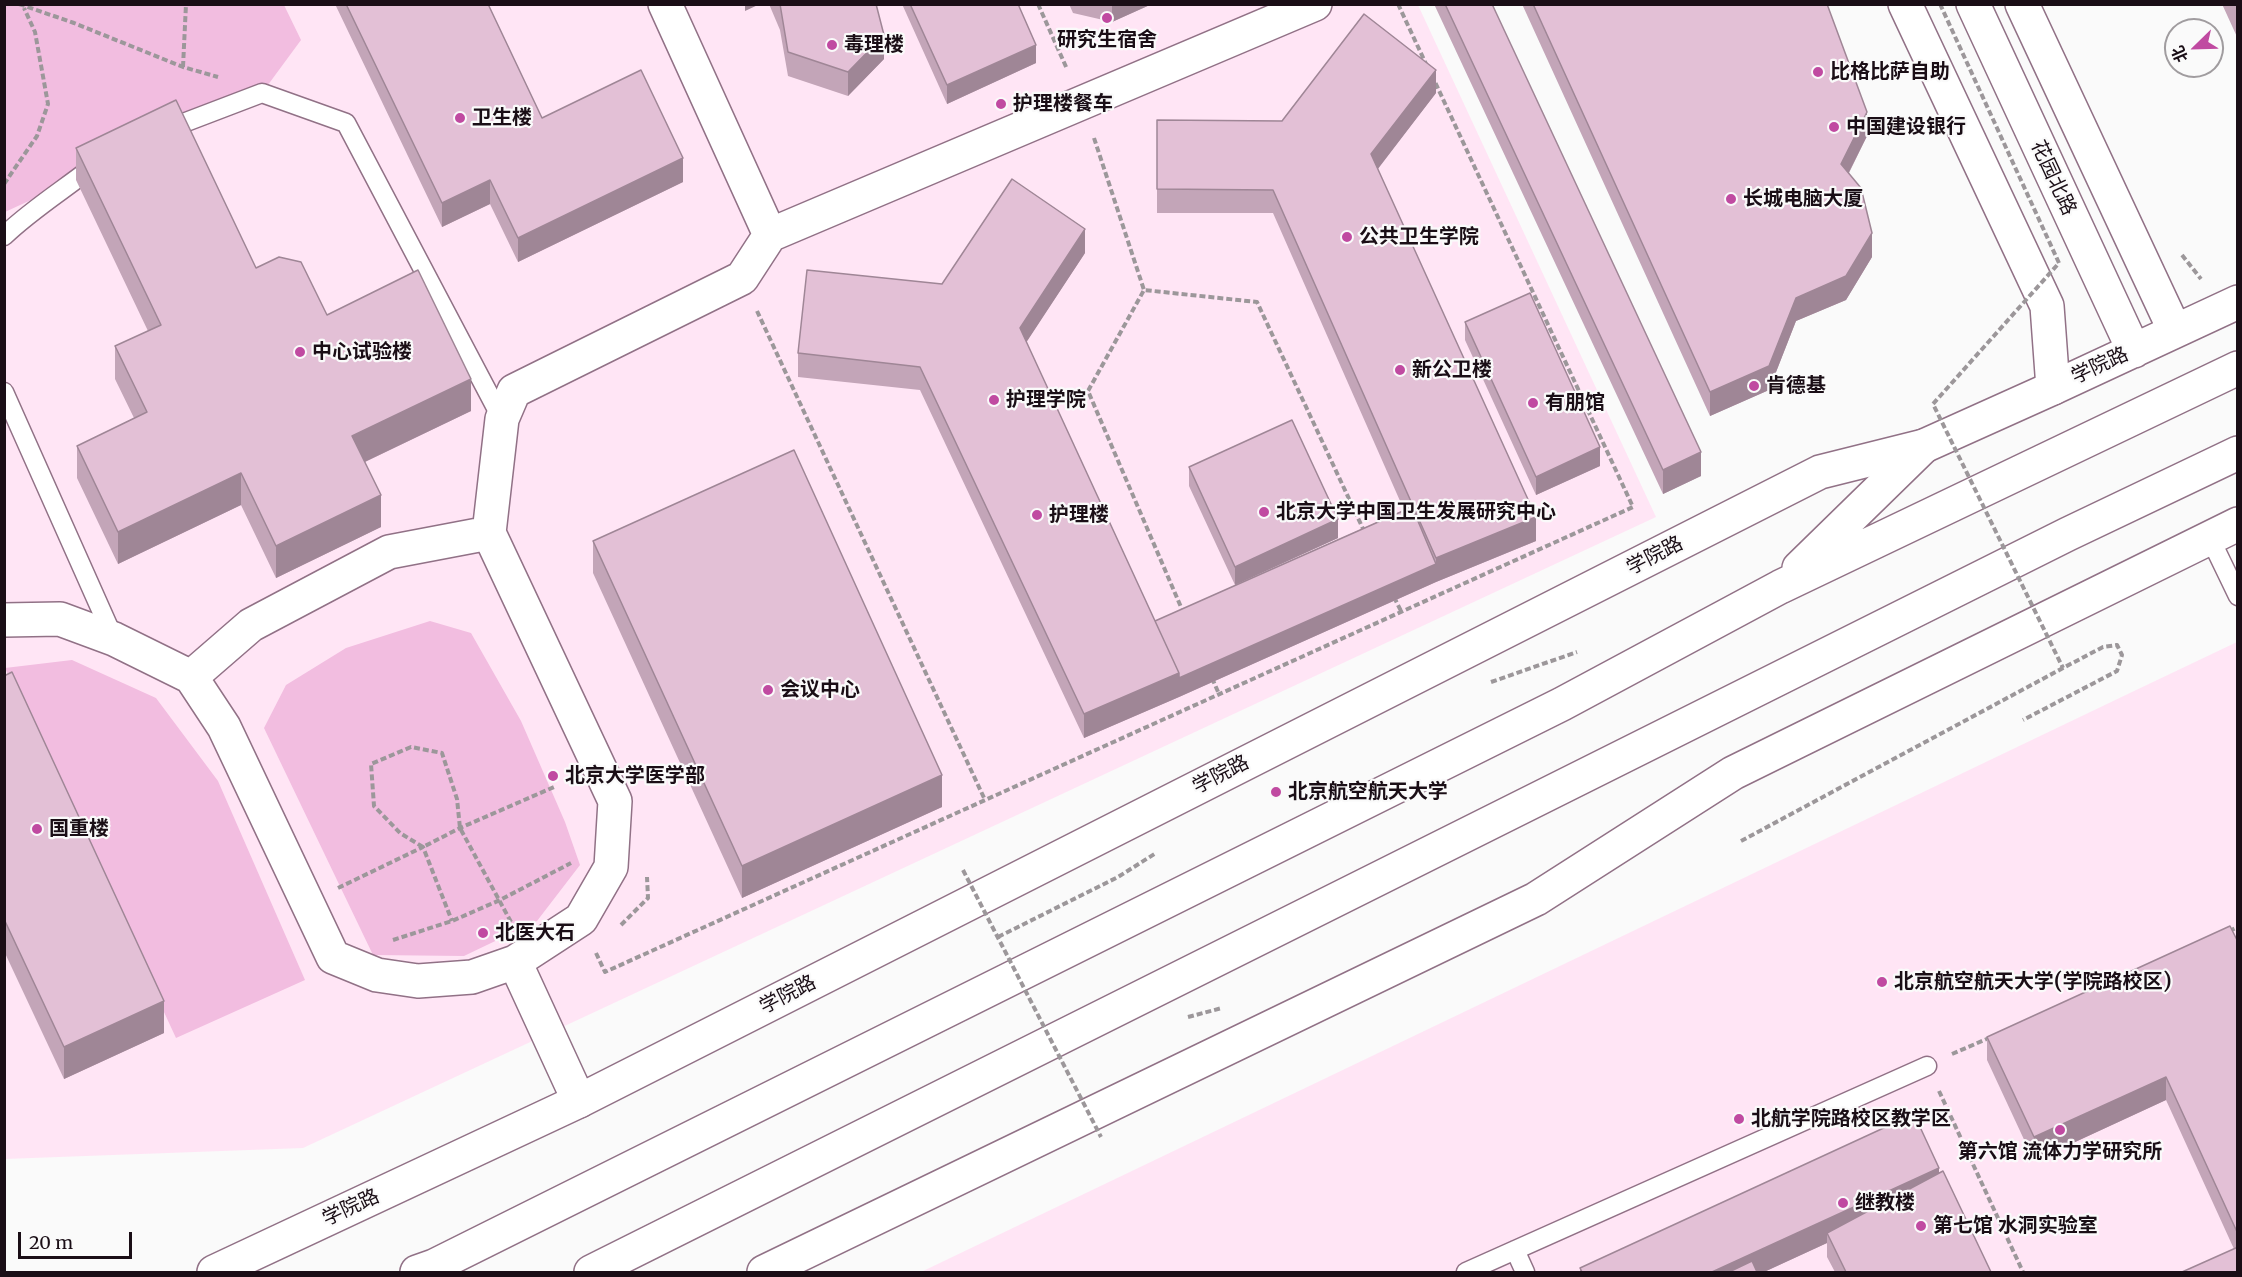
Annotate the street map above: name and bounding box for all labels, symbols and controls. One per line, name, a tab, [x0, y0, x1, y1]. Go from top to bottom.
marker: 研究生宿舍	[1100, 11, 1114, 25]
north arrow	[2164, 18, 2224, 78]
place label: 研究生宿舍	[1057, 28, 1157, 52]
place label: 毒理楼	[844, 33, 904, 57]
marker: 毒理楼	[825, 38, 839, 52]
text: 北	[2167, 43, 2192, 66]
place label: 比格比萨自助	[1830, 60, 1950, 84]
marker: 比格比萨自助	[1811, 65, 1825, 79]
place label: 护理楼餐车	[1013, 92, 1113, 116]
marker: 护理楼餐车	[994, 97, 1008, 111]
place label: 卫生楼	[472, 106, 532, 130]
marker: 卫生楼	[453, 111, 467, 125]
place label: 中国建设银行	[1846, 115, 1966, 139]
marker: 中国建设银行	[1827, 120, 1841, 134]
street label: 花园北路	[2025, 137, 2081, 219]
place label: 长城电脑大厦	[1743, 187, 1863, 211]
marker: 长城电脑大厦	[1724, 192, 1738, 206]
place label: 公共卫生学院	[1359, 225, 1479, 249]
marker: 公共卫生学院	[1340, 230, 1354, 244]
place label: 中心试验楼	[312, 340, 412, 364]
street label: 学院路	[2068, 342, 2132, 390]
marker: 中心试验楼	[293, 345, 307, 359]
place label: 新公卫楼	[1412, 358, 1492, 382]
marker: 新公卫楼	[1393, 363, 1407, 377]
place label: 肯德基	[1766, 374, 1826, 398]
marker: 肯德基	[1747, 379, 1761, 393]
place label: 护理学院	[1006, 388, 1086, 412]
place label: 有朋馆	[1545, 391, 1605, 415]
marker: 护理学院	[987, 393, 1001, 407]
marker: 有朋馆	[1526, 396, 1540, 410]
place label: 北京大学中国卫生发展研究中心	[1276, 500, 1556, 524]
place label: 护理楼	[1049, 503, 1109, 527]
marker: 北京大学中国卫生发展研究中心	[1257, 505, 1271, 519]
marker: 护理楼	[1030, 508, 1044, 522]
street label: 学院路	[1623, 532, 1687, 580]
place label: 会议中心	[780, 678, 860, 702]
marker: 会议中心	[761, 683, 775, 697]
street label: 学院路	[1189, 751, 1253, 799]
place label: 北京大学医学部	[565, 764, 705, 788]
marker: 北京大学医学部	[546, 769, 560, 783]
place label: 北京航空航天大学	[1288, 780, 1448, 804]
marker: 北京航空航天大学	[1269, 785, 1283, 799]
place label: 国重楼	[49, 817, 109, 841]
marker: 国重楼	[30, 822, 44, 836]
place label: 北医大石	[495, 921, 575, 945]
marker: 北医大石	[476, 926, 490, 940]
place label: 北京航空航天大学(学院路校区)	[1894, 970, 2172, 994]
street label: 学院路	[756, 971, 820, 1019]
marker: 北京航空航天大学(学院路校区)	[1875, 975, 1889, 989]
place label: 北航学院路校区教学区	[1751, 1107, 1951, 1131]
marker: 北航学院路校区教学区	[1732, 1112, 1746, 1126]
marker: 第六馆 流体力学研究所	[2053, 1123, 2067, 1137]
place label: 第六馆 流体力学研究所	[1958, 1140, 2162, 1164]
street label: 学院路	[319, 1184, 383, 1232]
place label: 继教楼	[1855, 1191, 1915, 1215]
marker: 继教楼	[1836, 1196, 1850, 1210]
place label: 第七馆 水洞实验室	[1933, 1214, 2098, 1238]
marker: 第七馆 水洞实验室	[1914, 1219, 1928, 1233]
scale bar	[21, 1220, 135, 1258]
text: 20 m	[29, 1231, 73, 1254]

